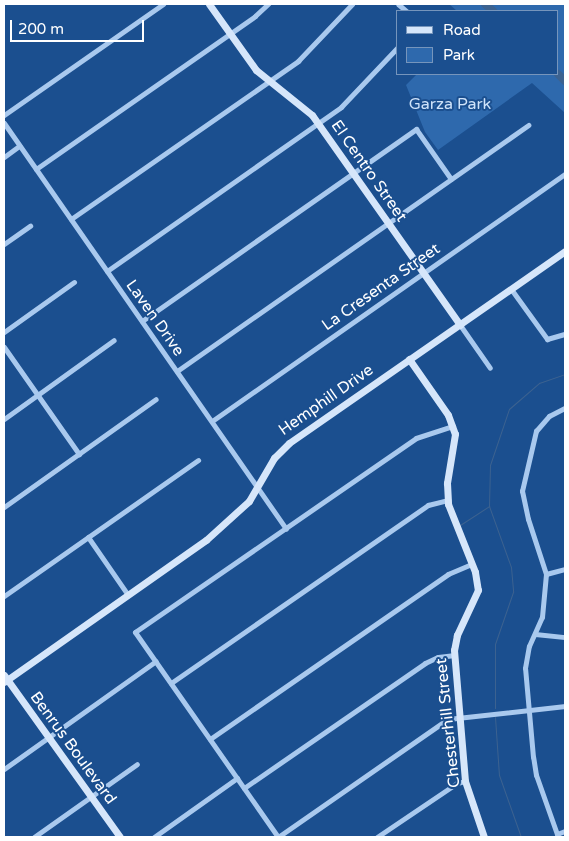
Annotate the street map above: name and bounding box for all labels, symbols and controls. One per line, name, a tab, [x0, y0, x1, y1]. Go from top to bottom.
scale bar	[12, 10, 146, 42]
legend	[396, 10, 559, 75]
text: 200 m	[18, 20, 64, 38]
text: Road	[443, 21, 481, 39]
text: Park	[443, 46, 475, 64]
park label: Garza Park	[409, 94, 491, 114]
street label: El Centro Street	[327, 117, 411, 225]
street label: La Cresenta Street	[318, 239, 444, 335]
street label: Laven Drive	[122, 276, 188, 360]
street label: Hemphill Drive	[275, 360, 377, 440]
street label: Chesterhill Street	[432, 657, 464, 789]
street label: Benrus Boulevard	[26, 688, 120, 808]

